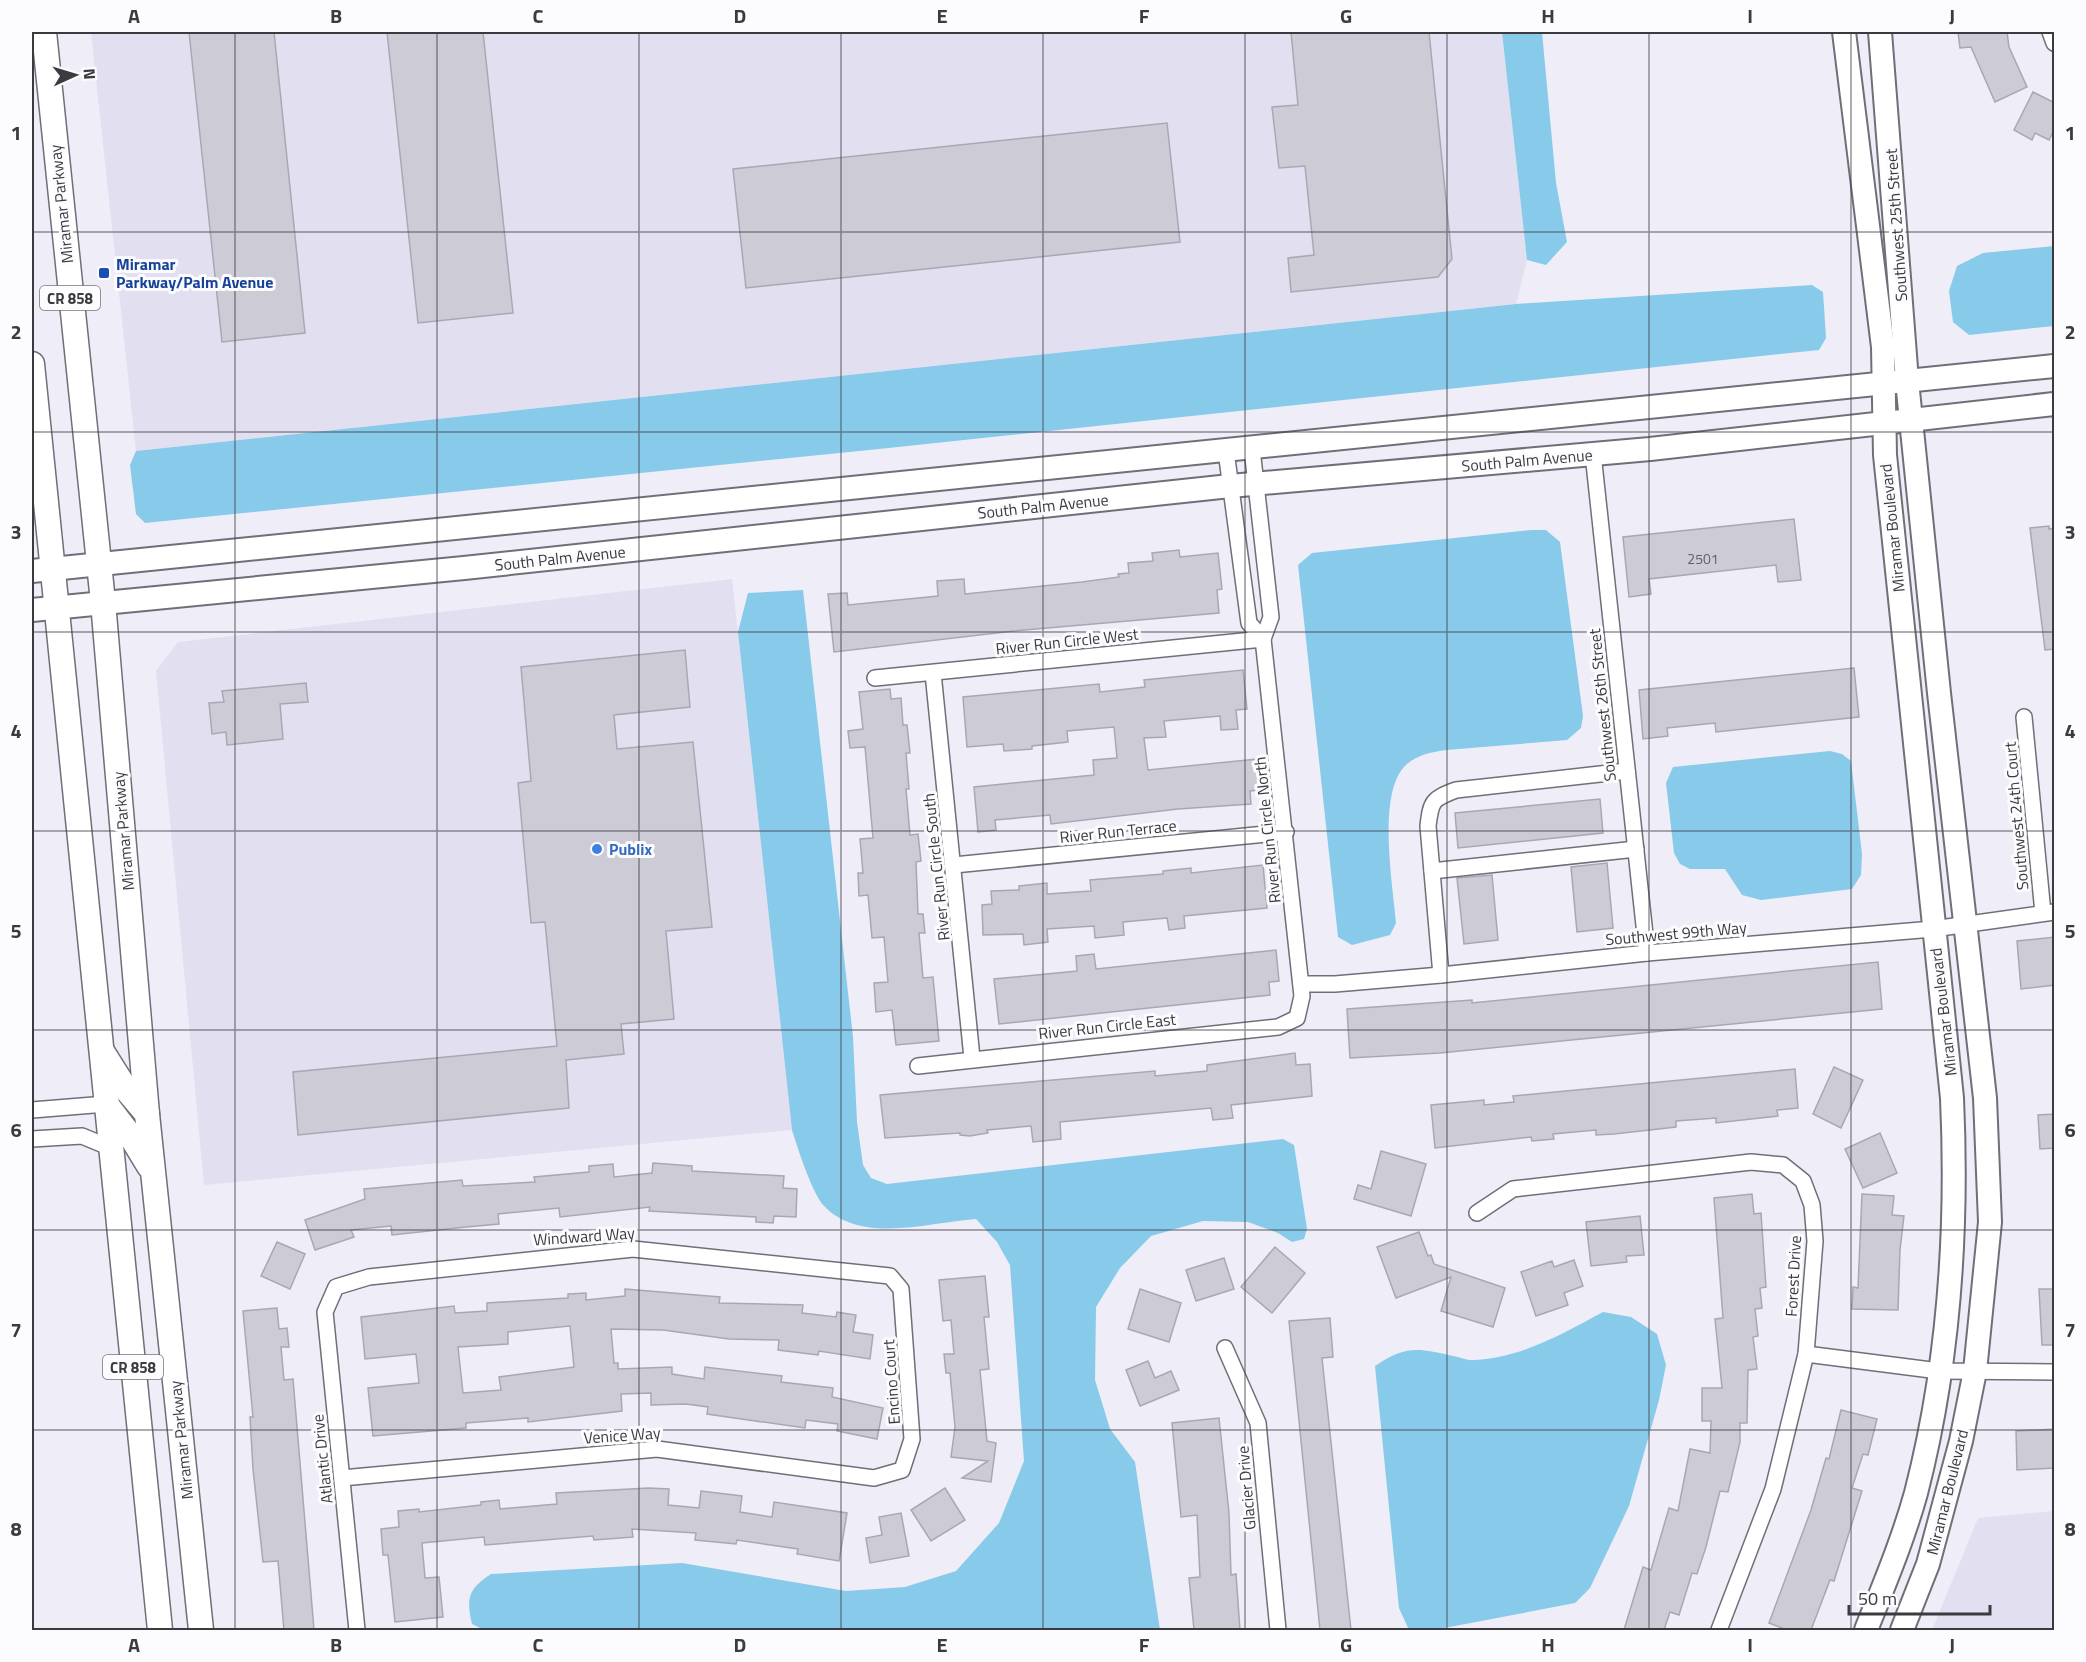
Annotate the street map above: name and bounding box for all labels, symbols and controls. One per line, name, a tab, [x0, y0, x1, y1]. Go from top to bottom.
text: A	[128, 0, 140, 31]
text: B	[330, 0, 342, 31]
text: C	[533, 0, 544, 31]
text: D	[734, 0, 746, 31]
text: E	[936, 0, 948, 31]
text: F	[1139, 0, 1150, 31]
text: G	[1340, 0, 1352, 31]
text: H	[1541, 0, 1555, 31]
text: I	[1747, 0, 1753, 31]
text: J	[1949, 0, 1955, 31]
north arrow	[45, 45, 105, 105]
text: N	[78, 68, 102, 80]
text: 1	[10, 117, 22, 148]
text: 1	[2064, 117, 2076, 148]
street label: Miramar Parkway	[43, 143, 79, 265]
street label: Southwest 25th Street	[1879, 147, 1913, 302]
place label: Miramar Parkway/Palm Avenue	[116, 252, 273, 294]
marker: Miramar Parkway/Palm Avenue	[97, 266, 111, 280]
road number: CR 858	[40, 286, 100, 310]
text: 2	[10, 316, 22, 347]
text: 2	[2064, 316, 2076, 347]
street label: South Palm Avenue	[1460, 442, 1594, 478]
street label: Miramar Boulevard	[1873, 463, 1911, 593]
street label: South Palm Avenue	[976, 487, 1110, 525]
text: 3	[10, 516, 22, 547]
text: 3	[2064, 516, 2076, 547]
street label: South Palm Avenue	[493, 539, 627, 577]
house number: 2501	[1687, 548, 1719, 569]
street label: River Run Circle West	[994, 622, 1140, 660]
street label: Southwest 26th Street	[1582, 627, 1622, 783]
text: 4	[10, 715, 22, 746]
text: 4	[2064, 715, 2076, 746]
street label: Southwest 24th Court	[1998, 740, 2034, 891]
street label: River Run Circle North	[1247, 756, 1287, 904]
street label: Miramar Parkway	[106, 770, 140, 891]
street label: River Run Circle South	[916, 792, 956, 942]
street label: River Run Terrace	[1058, 813, 1178, 849]
place label: Publix	[609, 837, 652, 861]
marker: Publix	[590, 842, 604, 856]
text: 5	[10, 915, 22, 946]
street label: Southwest 99th Way	[1604, 915, 1748, 951]
text: 5	[2064, 915, 2076, 946]
street label: Miramar Boulevard	[1923, 947, 1963, 1077]
street label: River Run Circle East	[1037, 1007, 1177, 1045]
text: 6	[10, 1114, 22, 1145]
text: 6	[2064, 1114, 2076, 1145]
street label: Windward Way	[532, 1220, 636, 1252]
street label: Forest Drive	[1779, 1235, 1807, 1317]
text: 7	[10, 1314, 22, 1345]
text: 7	[2064, 1314, 2076, 1345]
street label: Encino Court	[876, 1338, 906, 1425]
road number: CR 858	[103, 1355, 163, 1379]
street label: Miramar Parkway	[163, 1379, 199, 1501]
street label: Atlantic Drive	[305, 1413, 339, 1505]
street label: Venice Way	[583, 1420, 662, 1450]
street label: Miramar Boulevard	[1920, 1427, 1974, 1557]
street label: Glacier Drive	[1230, 1445, 1262, 1531]
text: 8	[10, 1513, 22, 1544]
text: 8	[2064, 1513, 2076, 1544]
scale bar	[1849, 1578, 1990, 1616]
text: 50 m	[1858, 1585, 1897, 1612]
text: A	[128, 1629, 140, 1660]
text: B	[330, 1629, 342, 1660]
text: C	[533, 1629, 544, 1660]
text: D	[734, 1629, 746, 1660]
text: E	[936, 1629, 948, 1660]
text: F	[1139, 1629, 1150, 1660]
text: G	[1340, 1629, 1352, 1660]
text: H	[1541, 1629, 1555, 1660]
text: I	[1747, 1629, 1753, 1660]
text: J	[1949, 1629, 1955, 1660]

